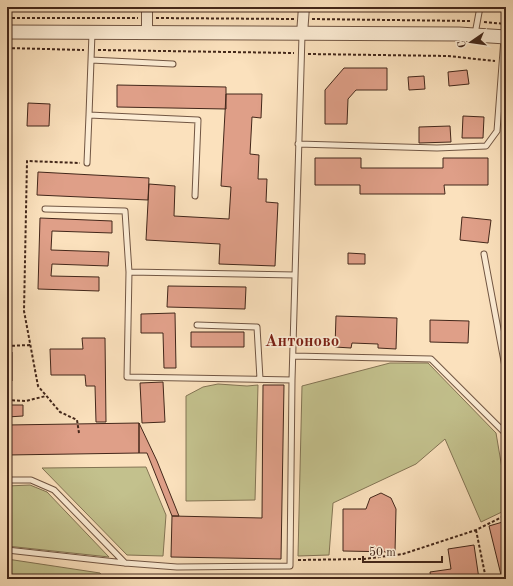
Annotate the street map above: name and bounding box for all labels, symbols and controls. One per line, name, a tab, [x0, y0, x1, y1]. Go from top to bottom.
north arrow	[451, 22, 491, 62]
text: С	[457, 39, 469, 49]
district label: Антоново	[265, 333, 339, 350]
scale bar	[363, 538, 442, 564]
text: 50 m	[369, 546, 396, 559]

